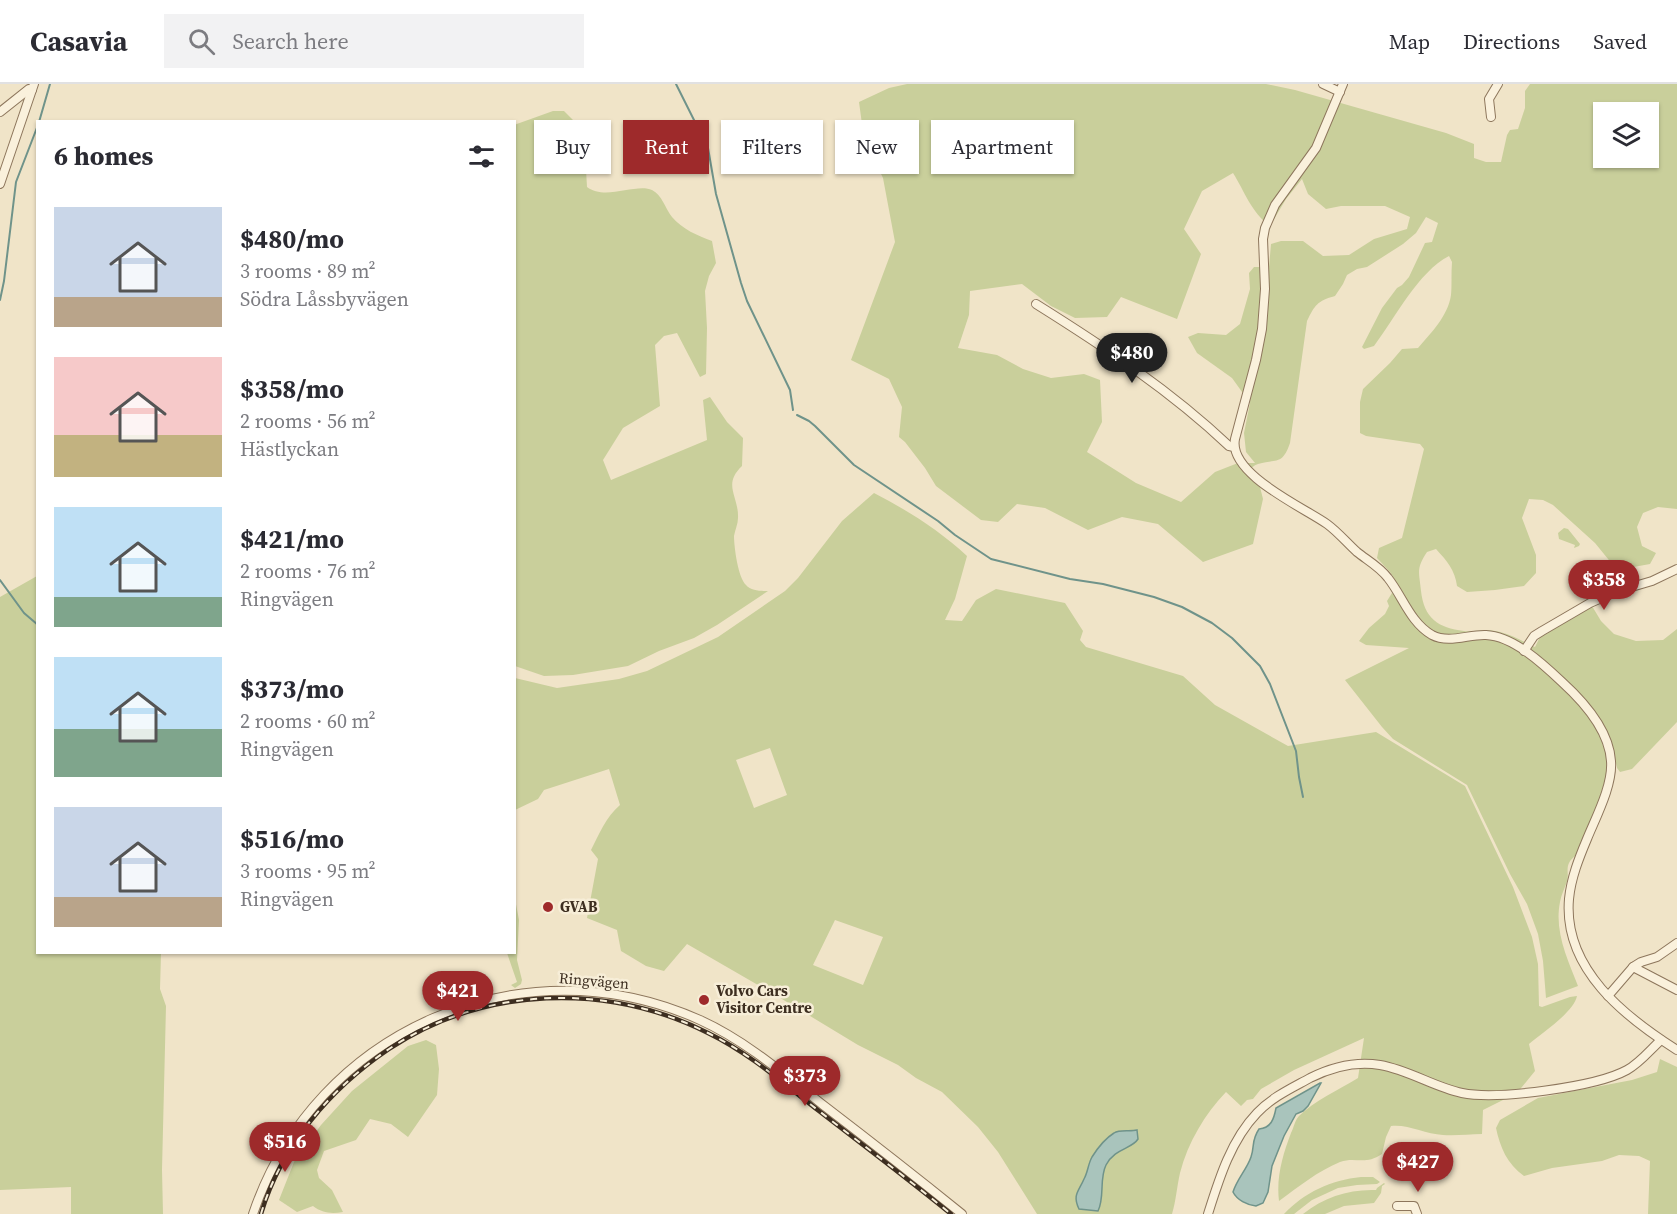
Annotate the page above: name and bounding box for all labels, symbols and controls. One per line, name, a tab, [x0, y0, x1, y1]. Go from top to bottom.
search box	[164, 14, 584, 68]
text: Casavia	[30, 22, 128, 60]
icon: search	[185, 25, 218, 58]
text: Search here	[233, 26, 349, 56]
text: Map	[1389, 27, 1430, 56]
text: Directions	[1463, 27, 1560, 56]
text: Saved	[1593, 27, 1647, 56]
map controls	[1593, 102, 1659, 168]
button: layers	[1593, 102, 1659, 168]
chip: Buy	[534, 120, 611, 174]
chip: Rent	[623, 120, 709, 174]
chip: Filters	[721, 120, 823, 174]
chip: New	[835, 120, 919, 174]
chip: Apartment	[931, 120, 1074, 174]
text: 6 homes	[54, 138, 153, 174]
icon: filters	[465, 140, 498, 173]
text: $480/mo	[240, 221, 344, 257]
icon: home	[102, 231, 174, 303]
text: 3 rooms · 89 m²	[240, 257, 376, 285]
text: Södra Låssbyvägen	[240, 285, 409, 313]
pin: $480	[1096, 333, 1168, 384]
text: $480	[1110, 338, 1154, 366]
text: $358/mo	[240, 371, 344, 407]
icon: home	[102, 381, 174, 453]
text: 2 rooms · 56 m²	[240, 407, 376, 435]
text: Hästlyckan	[240, 435, 339, 463]
text: $421/mo	[240, 521, 344, 557]
icon: home	[102, 531, 174, 603]
text: 2 rooms · 76 m²	[240, 557, 376, 585]
pin: $358	[1568, 560, 1640, 611]
text: $358	[1582, 565, 1626, 593]
text: Ringvägen	[240, 585, 334, 613]
text: $373/mo	[240, 671, 344, 707]
icon: home	[102, 681, 174, 753]
text: 2 rooms · 60 m²	[240, 707, 376, 735]
text: Ringvägen	[240, 735, 334, 763]
text: $516/mo	[240, 821, 344, 857]
icon: home	[102, 831, 174, 903]
text: 3 rooms · 95 m²	[240, 857, 376, 885]
text: Ringvägen	[240, 885, 334, 913]
place label: GVAB	[560, 896, 598, 917]
marker: GVAB	[541, 900, 555, 914]
street label: Ringvägen	[558, 967, 630, 994]
pin: $421	[422, 971, 494, 1022]
text: $421	[436, 976, 480, 1004]
place label: Volvo Cars Visitor Centre	[716, 980, 812, 1018]
marker: Volvo Cars Visitor Centre	[697, 993, 711, 1007]
pin: $373	[769, 1056, 841, 1107]
text: $373	[783, 1061, 827, 1089]
pin: $516	[249, 1122, 321, 1173]
text: $516	[263, 1127, 307, 1155]
pin: $427	[1382, 1142, 1454, 1193]
text: $427	[1396, 1147, 1440, 1175]

